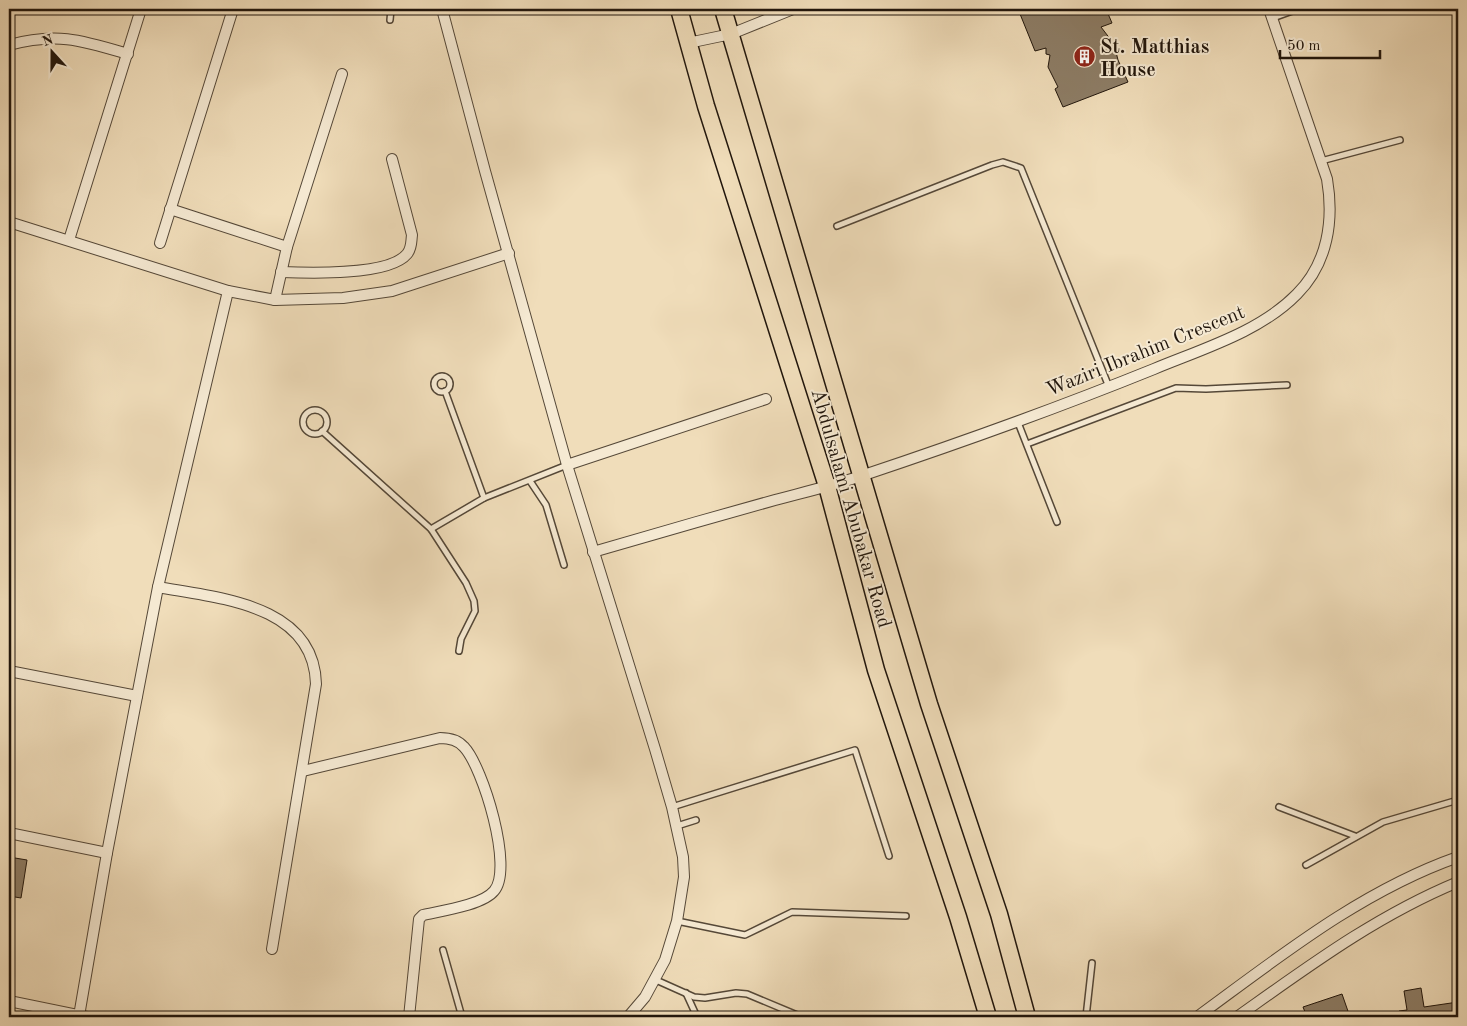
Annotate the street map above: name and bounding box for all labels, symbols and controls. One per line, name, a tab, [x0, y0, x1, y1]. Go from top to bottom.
north arrow	[28, 28, 78, 78]
scale bar	[1280, 28, 1380, 60]
text: N	[40, 32, 55, 49]
place label: St. Matthias House	[1100, 38, 1209, 81]
text: 50 m	[1287, 39, 1321, 54]
building icon: St. Matthias House	[1072, 45, 1096, 69]
street label: Waziri Ibrahim Crescent	[1044, 303, 1248, 401]
street label: Abdulsalami Abubakar Road	[806, 387, 894, 630]

